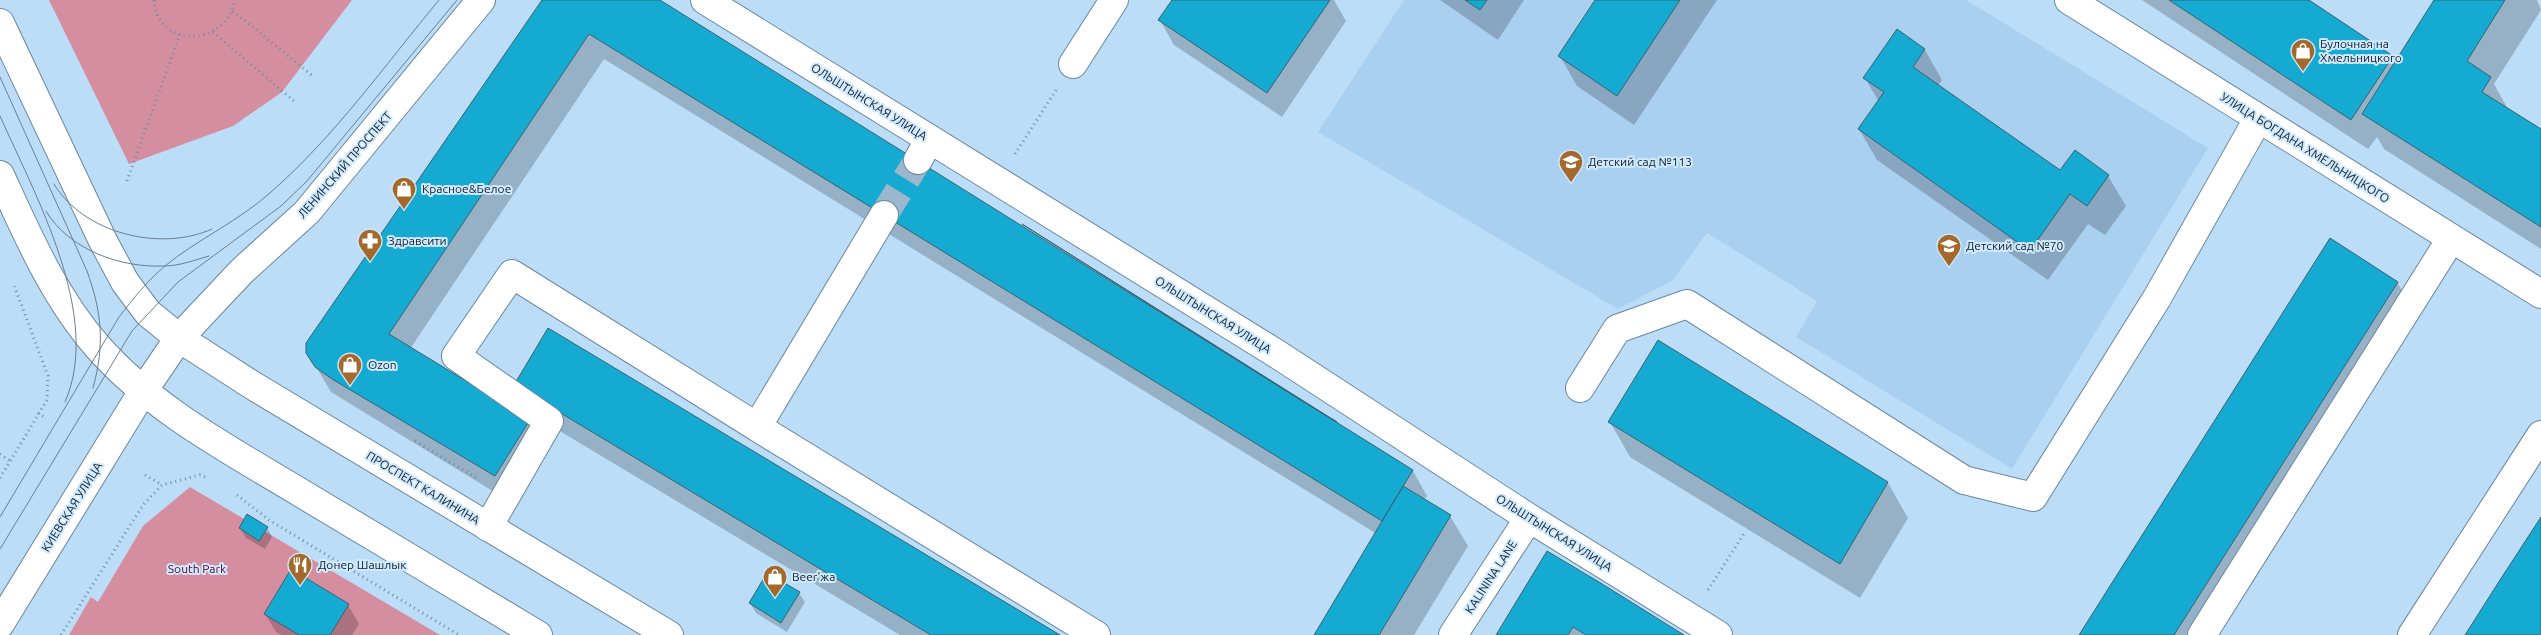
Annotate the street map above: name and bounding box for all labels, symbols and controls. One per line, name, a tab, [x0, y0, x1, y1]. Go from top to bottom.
place label: Булочная на Хмельницкого	[2320, 37, 2402, 64]
shop icon: Булочная на Хмельницкого	[2290, 38, 2316, 72]
street label: ОЛЬШТЫНСКАЯ УЛИЦА	[809, 61, 930, 143]
street label: УЛИЦА БОГДАНА ХМЕЛЬНИЦКОГО	[2218, 90, 2392, 205]
street label: ЛЕНИНСКИЙ ПРОСПЕКТ	[295, 109, 394, 220]
school or university icon: Детский сад №113	[1558, 149, 1584, 183]
place label: Детский сад №113	[1588, 155, 1692, 168]
shop icon: Красное&Белое	[391, 176, 417, 210]
place label: Красное&Белое	[422, 182, 511, 195]
pharmacy icon: Здравсити	[357, 228, 383, 262]
school or university icon: Детский сад №70	[1936, 233, 1962, 267]
place label: Здравсити	[388, 234, 447, 247]
place label: Детский сад №70	[1966, 239, 2064, 252]
street label: ОЛЬШТЫНСКАЯ УЛИЦА	[1153, 274, 1274, 356]
shop icon: Ozon	[337, 352, 363, 386]
place label: Ozon	[368, 358, 397, 371]
street label: ПРОСПЕКТ КАЛИНИНА	[364, 449, 482, 527]
street label: КИЕВСКАЯ УЛИЦА	[39, 459, 104, 554]
street label: ОЛЬШТЫНСКАЯ УЛИЦА	[1494, 492, 1615, 574]
street label: KALININA LANE	[1462, 537, 1519, 616]
restaurant icon: Донер Шашлык	[287, 552, 313, 586]
place label: Донер Шашлык	[318, 558, 406, 571]
park label: South Park	[168, 562, 226, 575]
shop icon: Beer'жа	[762, 564, 788, 598]
place label: Beer'жа	[792, 570, 835, 583]

